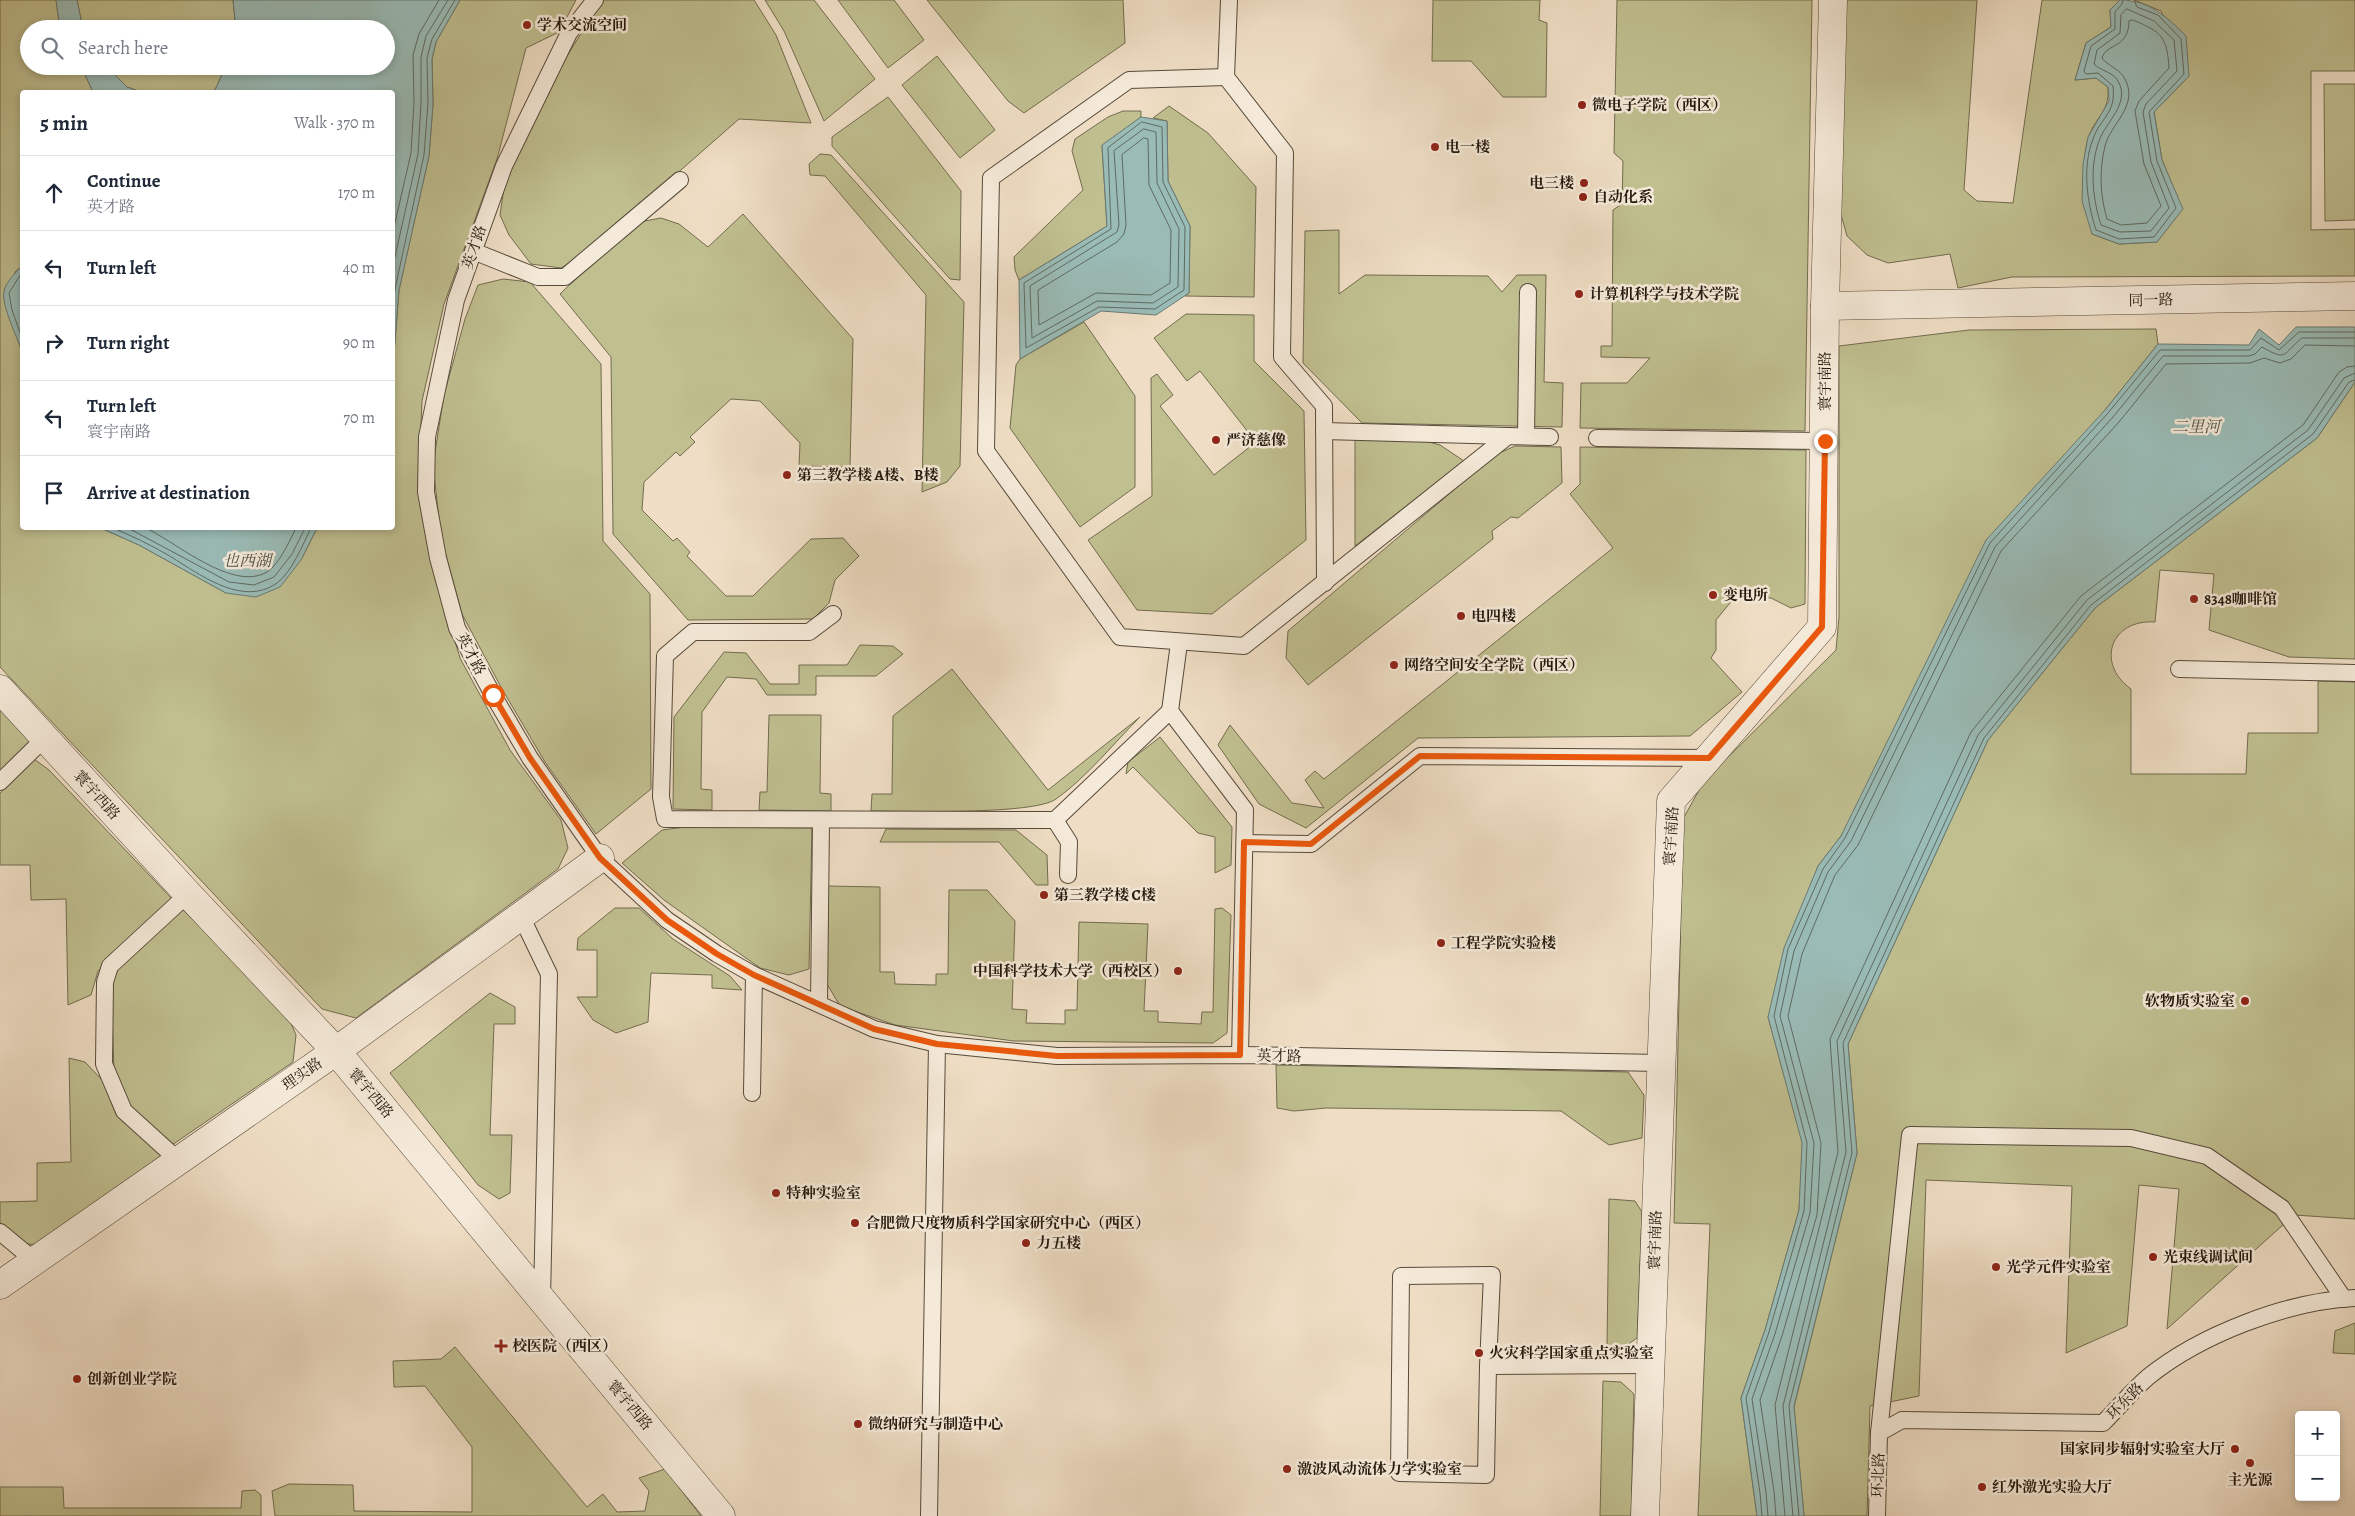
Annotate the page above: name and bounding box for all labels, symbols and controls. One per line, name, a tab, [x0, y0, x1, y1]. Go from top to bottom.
place label: 学术交流空间	[537, 15, 627, 35]
marker: 学术交流空间	[521, 19, 533, 31]
search box	[20, 20, 395, 75]
icon: search	[38, 34, 66, 62]
text: Search here	[78, 35, 168, 61]
place label: 微电子学院（西区）	[1592, 95, 1727, 115]
marker: 微电子学院（西区）	[1576, 99, 1588, 111]
text: 5 min	[40, 109, 88, 137]
text: Walk · 370 m	[294, 112, 375, 134]
place label: 电一楼	[1445, 137, 1490, 157]
marker: 电一楼	[1429, 141, 1441, 153]
text: Continue	[87, 168, 161, 194]
place label: 电三楼	[1529, 173, 1574, 193]
marker: 电三楼	[1578, 177, 1590, 189]
icon: ahead	[40, 179, 68, 207]
text: 170 m	[338, 182, 375, 204]
place label: 自动化系	[1593, 187, 1653, 207]
marker: 自动化系	[1577, 191, 1589, 203]
text: 英才路	[87, 196, 135, 218]
street label: 英才路	[457, 222, 491, 272]
icon: left	[40, 254, 68, 282]
text: Turn left	[87, 255, 156, 281]
text: 40 m	[343, 257, 375, 279]
place label: 计算机科学与技术学院	[1589, 284, 1739, 304]
marker: 计算机科学与技术学院	[1573, 288, 1585, 300]
street label: 同一路	[2128, 290, 2174, 310]
icon: right	[40, 329, 68, 357]
text: Turn right	[87, 330, 169, 356]
text: 90 m	[343, 332, 375, 354]
street label: 寰宇南路	[1815, 351, 1835, 411]
text: Turn left	[87, 393, 156, 419]
icon: left	[40, 404, 68, 432]
text: 70 m	[343, 407, 375, 429]
water label: 二里河	[2172, 416, 2223, 438]
text: 寰宇南路	[87, 421, 151, 443]
place label: 严济慈像	[1226, 430, 1286, 450]
route end	[1814, 430, 1837, 453]
marker: 严济慈像	[1210, 434, 1222, 446]
place label: 第三教学楼 A楼、B楼	[797, 465, 938, 485]
marker: 第三教学楼 A楼、B楼	[781, 469, 793, 481]
icon: arrive	[40, 479, 68, 507]
text: Arrive at destination	[87, 480, 250, 506]
water label: 也西湖	[223, 550, 274, 572]
place label: 变电所	[1723, 585, 1768, 605]
marker: 变电所	[1707, 589, 1719, 601]
place label: 8348咖啡馆	[2204, 589, 2277, 609]
marker: 8348咖啡馆	[2188, 593, 2200, 605]
place label: 电四楼	[1471, 606, 1516, 626]
marker: 电四楼	[1455, 610, 1467, 622]
street label: 英才路	[452, 629, 490, 679]
place label: 网络空间安全学院（西区）	[1404, 655, 1584, 675]
marker: 网络空间安全学院（西区）	[1388, 659, 1400, 671]
route start	[482, 684, 505, 707]
street label: 寰宇西路	[69, 766, 125, 824]
street label: 寰宇南路	[1659, 805, 1683, 867]
place label: 第三教学楼 C楼	[1054, 885, 1156, 905]
marker: 第三教学楼 C楼	[1038, 889, 1050, 901]
place label: 工程学院实验楼	[1451, 933, 1556, 953]
marker: 工程学院实验楼	[1435, 937, 1447, 949]
place label: 中国科学技术大学（西校区）	[973, 961, 1168, 981]
marker: 中国科学技术大学（西校区）	[1172, 965, 1184, 977]
place label: 软物质实验室	[2145, 991, 2235, 1011]
marker: 软物质实验室	[2239, 995, 2251, 1007]
street label: 英才路	[1256, 1046, 1302, 1066]
street label: 理实路	[278, 1053, 326, 1095]
street label: 寰宇西路	[344, 1064, 398, 1122]
place label: 特种实验室	[786, 1183, 861, 1203]
marker: 特种实验室	[770, 1187, 782, 1199]
street label: 寰宇南路	[1644, 1210, 1666, 1270]
place label: 合肥微尺度物质科学国家研究中心（西区）	[865, 1213, 1150, 1233]
marker: 合肥微尺度物质科学国家研究中心（西区）	[849, 1217, 861, 1229]
place label: 力五楼	[1036, 1233, 1081, 1253]
marker: 力五楼	[1020, 1237, 1032, 1249]
place label: 光束线调试间	[2163, 1247, 2253, 1267]
marker: 光束线调试间	[2147, 1251, 2159, 1263]
place label: 光学元件实验室	[2006, 1257, 2111, 1277]
marker: 光学元件实验室	[1990, 1261, 2002, 1273]
place label: 校医院（西区）	[512, 1336, 617, 1356]
marker: 校医院（西区）	[494, 1339, 508, 1353]
place label: 火灾科学国家重点实验室	[1489, 1343, 1654, 1363]
marker: 火灾科学国家重点实验室	[1473, 1347, 1485, 1359]
place label: 创新创业学院	[87, 1369, 177, 1389]
marker: 创新创业学院	[71, 1373, 83, 1385]
street label: 寰宇西路	[603, 1376, 657, 1434]
street label: 环东路	[2102, 1378, 2148, 1424]
map controls	[2295, 1411, 2340, 1501]
button: +	[2295, 1411, 2340, 1456]
place label: 微纳研究与制造中心	[868, 1414, 1003, 1434]
marker: 微纳研究与制造中心	[852, 1418, 864, 1430]
place label: 国家同步辐射实验室大厅	[2060, 1439, 2225, 1459]
marker: 国家同步辐射实验室大厅	[2229, 1443, 2241, 1455]
street label: 环北路	[1867, 1452, 1889, 1498]
button: −	[2295, 1456, 2340, 1501]
marker: 主光源	[2244, 1457, 2256, 1469]
place label: 激波风动流体力学实验室	[1297, 1459, 1462, 1479]
marker: 激波风动流体力学实验室	[1281, 1463, 1293, 1475]
place label: 主光源	[2227, 1470, 2273, 1490]
place label: 红外激光实验大厅	[1992, 1477, 2112, 1497]
marker: 红外激光实验大厅	[1976, 1481, 1988, 1493]

